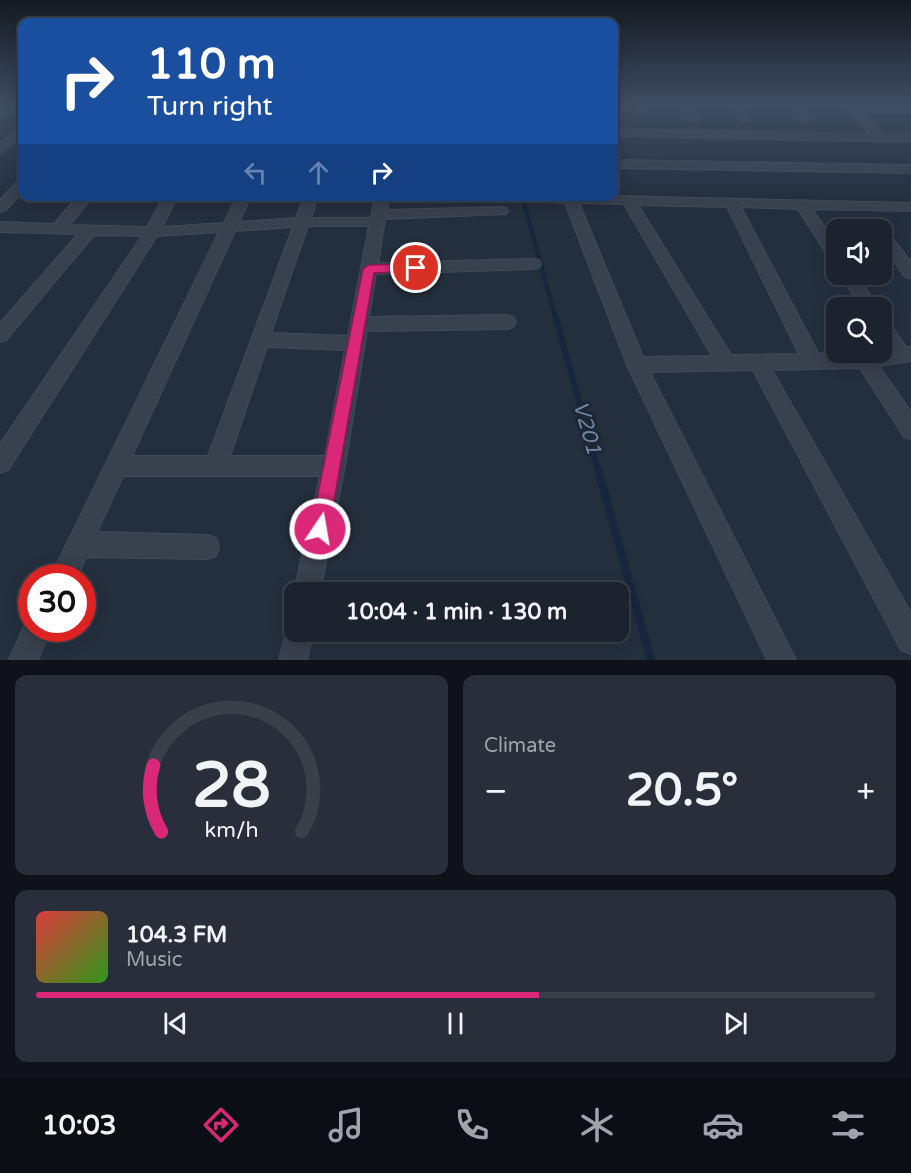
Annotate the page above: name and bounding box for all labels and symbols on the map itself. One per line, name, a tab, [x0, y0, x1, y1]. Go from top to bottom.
pin	[390, 242, 441, 293]
water label: V201	[568, 399, 606, 457]
position arrow	[288, 497, 352, 561]
speed limit sign: 30	[18, 564, 96, 642]

